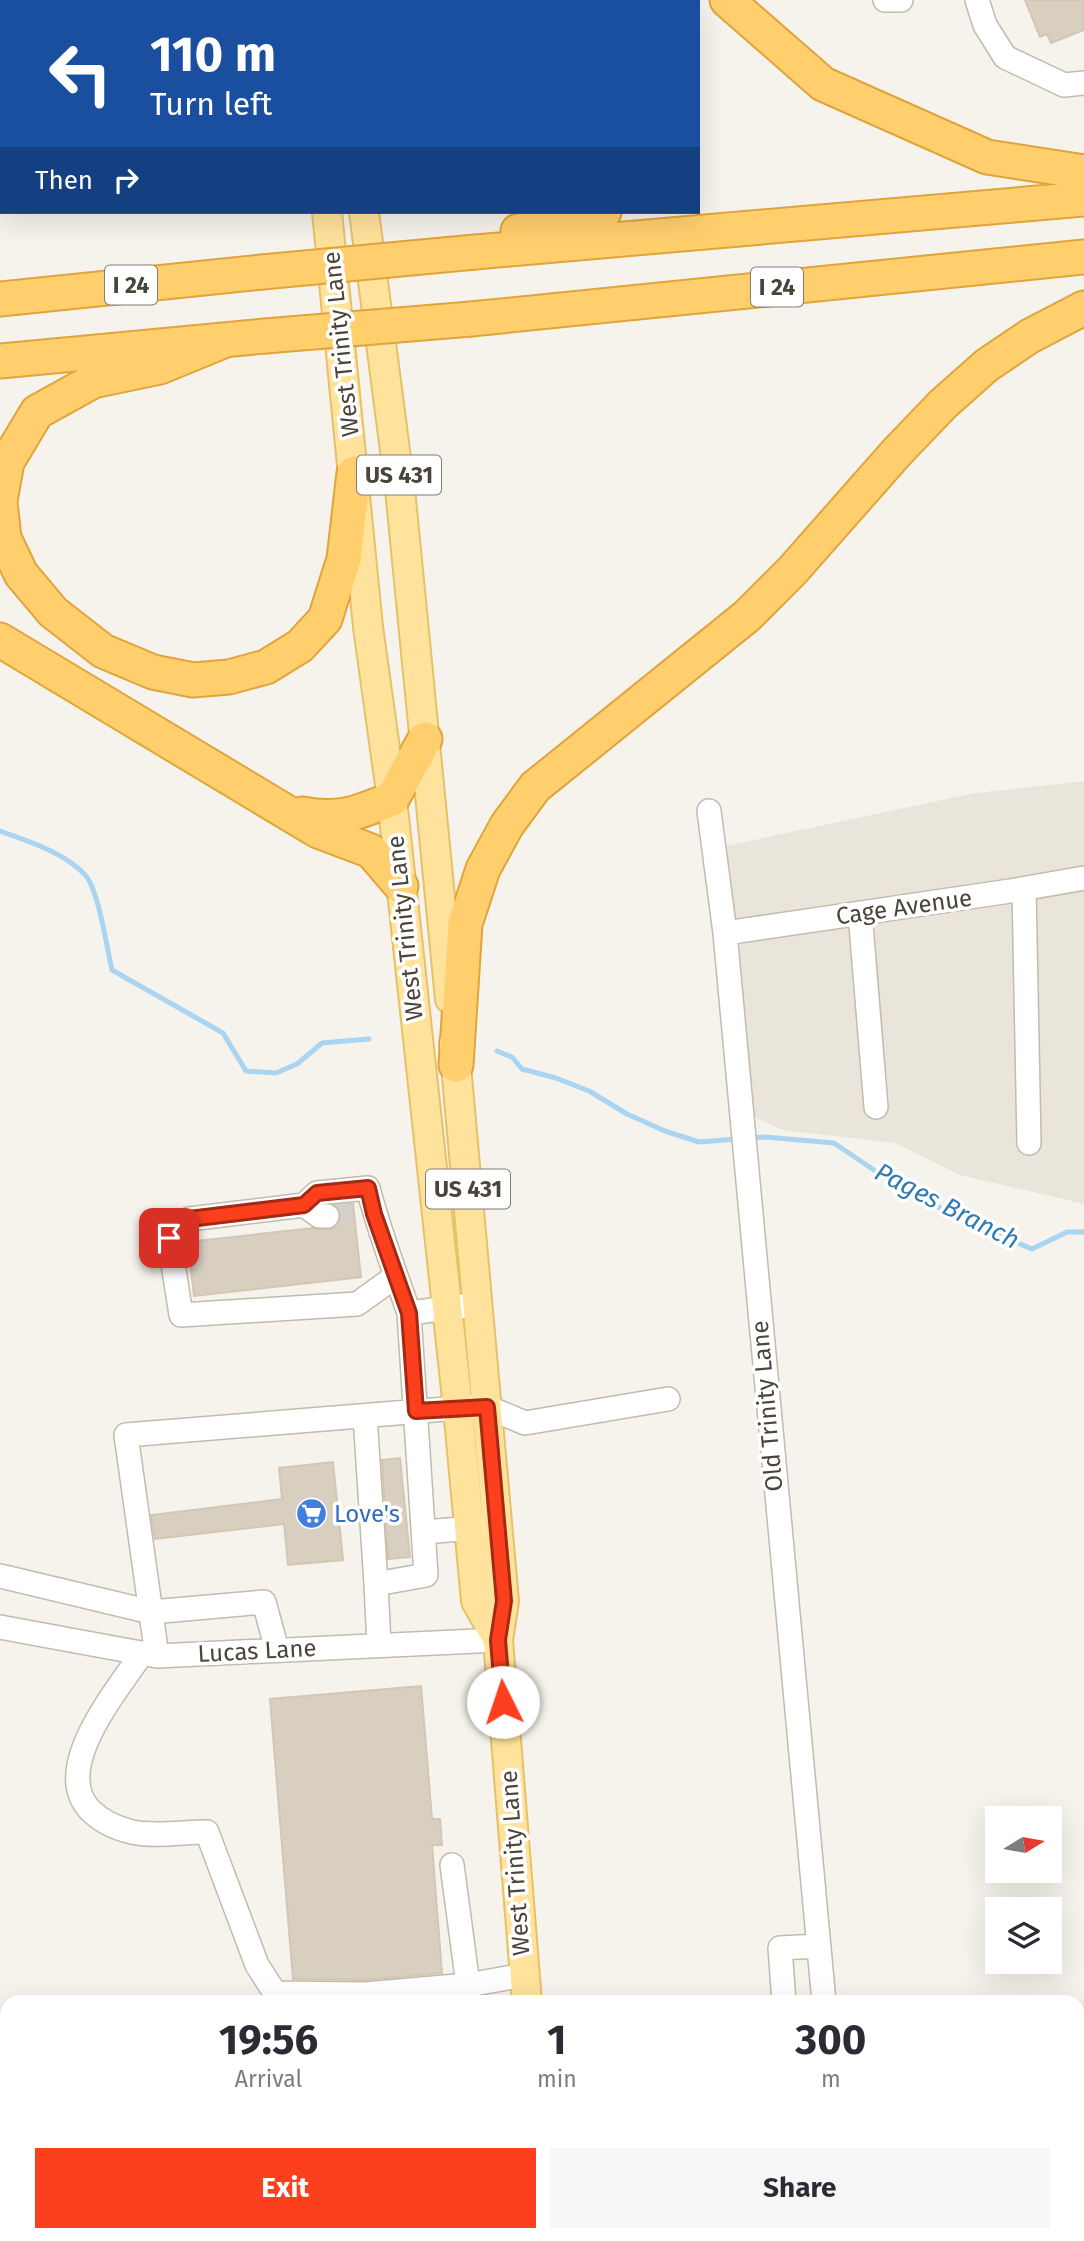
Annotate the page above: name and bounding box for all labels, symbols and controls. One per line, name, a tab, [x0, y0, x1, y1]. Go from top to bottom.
text: 110 m	[150, 25, 276, 84]
icon: left	[35, 28, 126, 119]
text: Turn left	[150, 85, 272, 123]
icon: right	[107, 161, 145, 199]
text: Then	[35, 165, 93, 196]
street label: West Trinity Lane	[317, 250, 365, 438]
road number: I 24	[105, 266, 157, 304]
road number: I 24	[751, 268, 803, 306]
road number: US 431	[357, 456, 441, 495]
street label: West Trinity Lane	[381, 834, 429, 1022]
street label: Cage Avenue	[834, 884, 974, 930]
water label: Pages Branch	[869, 1156, 1025, 1256]
road number: US 431	[426, 1170, 510, 1208]
pin	[139, 1208, 199, 1268]
icon: arrive	[150, 1219, 188, 1257]
street label: Old Trinity Lane	[746, 1319, 788, 1493]
supermarket icon: Love's	[294, 1497, 328, 1531]
place label: Love's	[334, 1500, 400, 1528]
street label: Lucas Lane	[197, 1634, 317, 1668]
position arrow	[466, 1665, 540, 1739]
street label: West Trinity Lane	[495, 1769, 535, 1957]
north arrow	[985, 1806, 1062, 1883]
map controls	[985, 1806, 1062, 1974]
button: layers	[985, 1897, 1062, 1974]
text: 19:56	[219, 2015, 318, 2065]
text: 1	[547, 2015, 567, 2065]
text: 300	[795, 2015, 866, 2065]
text: Arrival	[235, 2065, 302, 2093]
text: min	[537, 2065, 577, 2093]
text: m	[821, 2065, 841, 2093]
button: Exit	[35, 2148, 536, 2228]
button: Share	[550, 2148, 1050, 2228]

